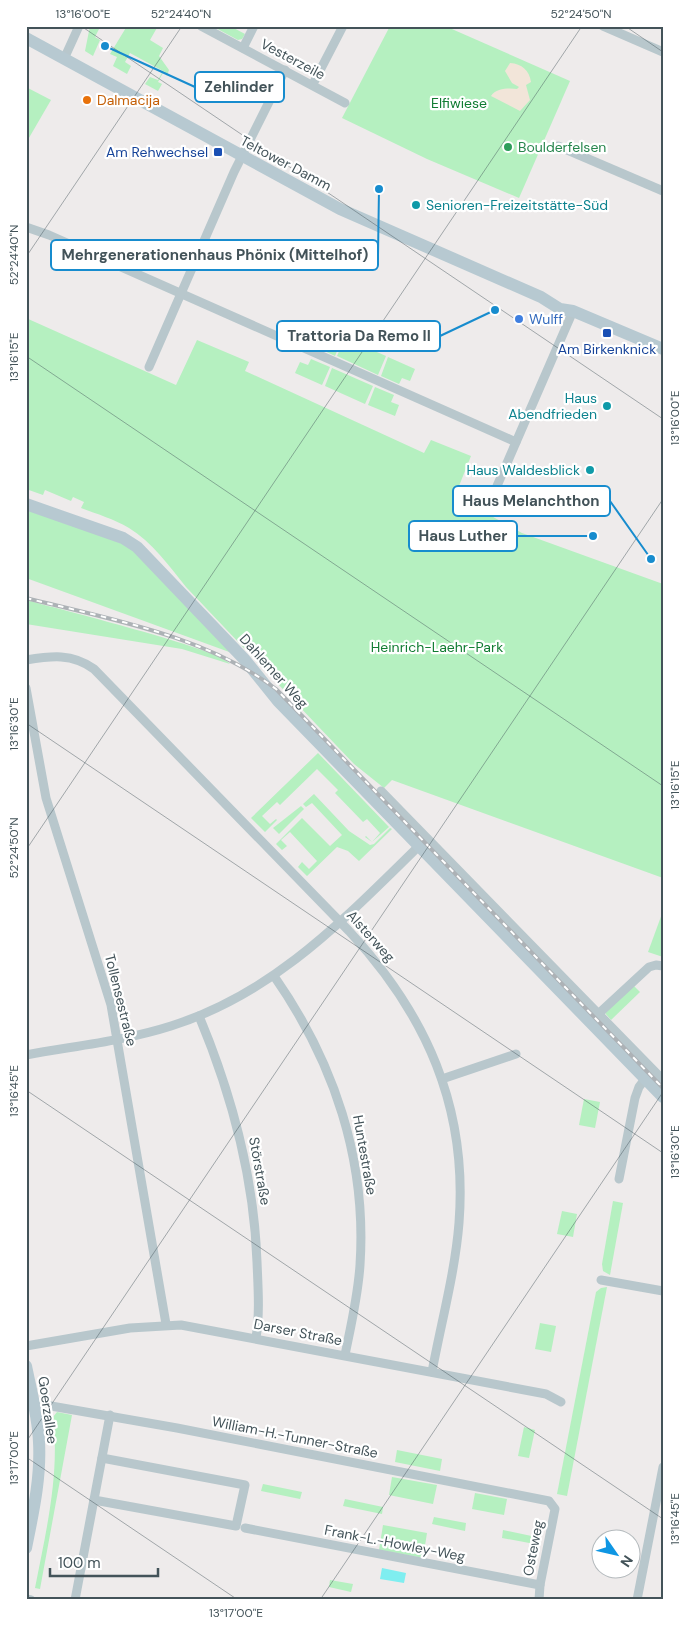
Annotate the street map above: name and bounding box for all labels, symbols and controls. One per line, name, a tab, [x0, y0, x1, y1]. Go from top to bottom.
text: 13°16'00"E	[56, 6, 111, 22]
text: 52°24'40"N	[151, 6, 211, 22]
text: 52°24'50"N	[551, 6, 612, 22]
street label: Vesterzeile	[258, 35, 328, 83]
callout: Zehlinder	[195, 72, 284, 102]
text: Zehlinder	[204, 77, 274, 97]
place label: Dalmacija	[97, 91, 160, 109]
marker: Dalmacija	[81, 94, 93, 106]
park label: Elfiwiese	[431, 94, 487, 112]
street label: Teltower Damm	[237, 131, 335, 195]
place label: Boulderfelsen	[518, 138, 606, 156]
marker: Boulderfelsen	[502, 141, 514, 153]
place label: Am Rehwechsel	[106, 143, 208, 161]
marker: Am Rehwechsel	[212, 146, 224, 158]
place label: Senioren-Freizeitstätte-Süd	[426, 196, 608, 214]
marker: Senioren-Freizeitstätte-Süd	[410, 199, 422, 211]
text: 52°24'40"N	[6, 225, 22, 285]
callout: Mehrgenerationenhaus Phönix (Mittelhof)	[51, 240, 378, 270]
text: Mehrgenerationenhaus Phönix (Mittelhof)	[62, 245, 368, 265]
place label: Wulff	[529, 310, 563, 328]
marker: Wulff	[513, 313, 525, 325]
callout: Trattoria Da Remo II	[277, 321, 440, 351]
text: Trattoria Da Remo II	[287, 326, 431, 346]
marker: Am Birkenknick	[601, 327, 613, 339]
text: 13°16'15"E	[6, 332, 22, 382]
place label: Am Birkenknick	[558, 340, 656, 358]
place label: Haus Abendfrieden	[508, 389, 597, 423]
text: 13°16'00"E	[667, 390, 683, 445]
marker: Haus Abendfrieden	[601, 400, 613, 412]
place label: Haus Waldesblick	[466, 461, 580, 479]
marker: Haus Waldesblick	[584, 464, 596, 476]
callout: Haus Melanchthon	[453, 486, 610, 516]
text: Haus Melanchthon	[462, 491, 600, 511]
callout: Haus Luther	[409, 521, 517, 551]
text: Haus Luther	[419, 526, 507, 546]
street label: Dahlemer Weg	[236, 630, 312, 712]
park label: Heinrich-Laehr-Park	[371, 638, 503, 656]
text: 13°16'30"E	[6, 697, 22, 751]
text: 13°16'15"E	[667, 760, 683, 810]
text: 52°24'50"N	[6, 818, 22, 879]
street label: Alsterweg	[343, 906, 399, 966]
street label: Tollensestraße	[101, 952, 141, 1048]
text: 13°16'45"E	[6, 1065, 22, 1117]
street label: Huntestraße	[349, 1114, 381, 1196]
text: 13°16'30"E	[667, 1125, 683, 1179]
street label: Störstraße	[245, 1135, 275, 1207]
street label: Darser Straße	[252, 1315, 344, 1349]
street label: Goerzallee	[34, 1375, 62, 1445]
street label: William-H.-Tunner-Straße	[210, 1412, 380, 1462]
text: 13°17'00"E	[6, 1431, 22, 1485]
text: 13°16'45"E	[667, 1493, 683, 1545]
street label: Osteweg	[519, 1518, 547, 1578]
street label: Frank-L.-Howley-Weg	[323, 1521, 467, 1566]
north arrow	[592, 1528, 642, 1578]
scale bar	[50, 1546, 158, 1578]
text: N	[616, 1552, 637, 1571]
text: 100 m	[58, 1553, 101, 1573]
text: 13°17'00"E	[209, 1605, 263, 1621]

